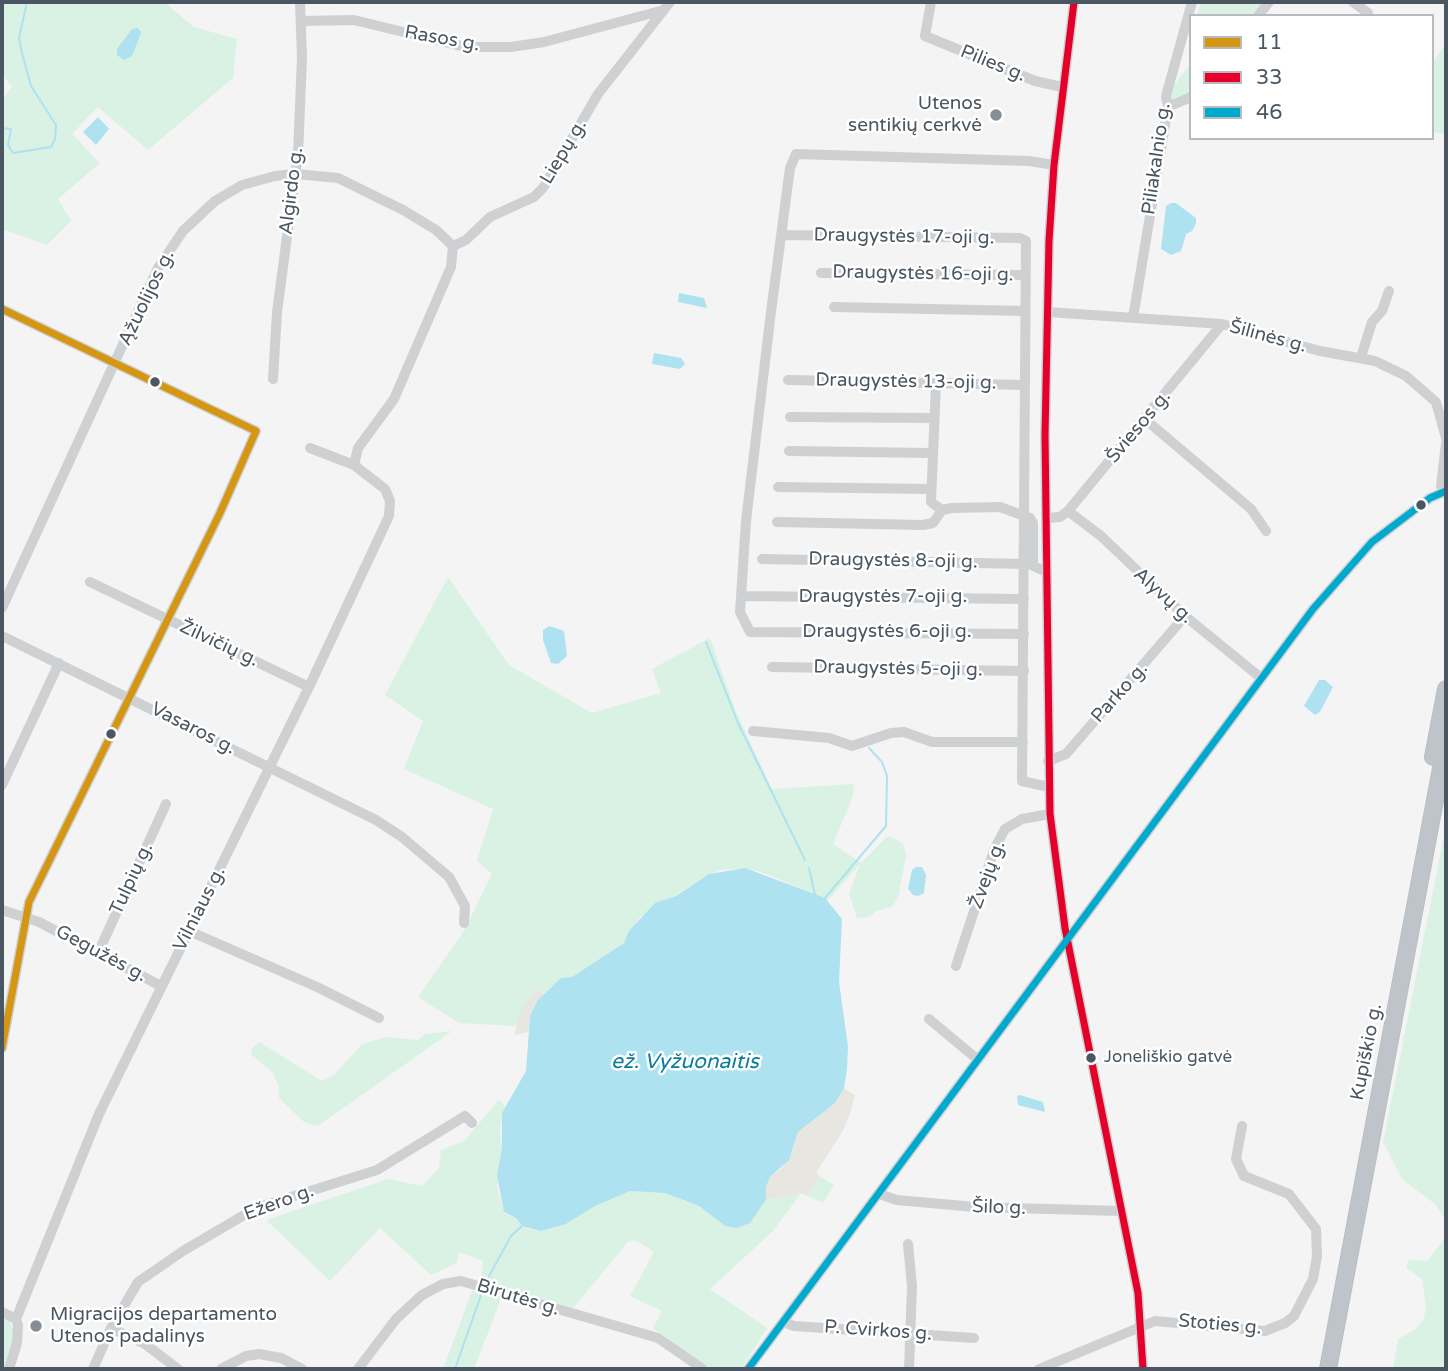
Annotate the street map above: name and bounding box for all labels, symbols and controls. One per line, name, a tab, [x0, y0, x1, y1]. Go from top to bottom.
legend	[1189, 14, 1434, 140]
street label: Rasos g.	[403, 21, 481, 57]
text: 11	[1256, 30, 1282, 55]
street label: Pilies g.	[957, 41, 1029, 87]
text: 33	[1256, 65, 1282, 90]
place label: Utenos sentikių cerkvė	[848, 93, 982, 137]
text: 46	[1256, 100, 1282, 125]
street label: Piliakalnio g.	[1138, 102, 1176, 216]
marker: Utenos sentikių cerkvė	[988, 107, 1004, 123]
street label: Liepų g.	[536, 115, 592, 189]
street label: Algirdo g.	[275, 146, 309, 236]
street label: Draugystės 17-oji g.	[813, 224, 995, 250]
street label: Ąžuolijos g.	[114, 246, 180, 350]
street label: Draugystės 16-oji g.	[832, 261, 1014, 287]
street label: Šilinės g.	[1227, 316, 1309, 358]
street label: Draugystės 13-oji g.	[815, 369, 997, 395]
unlabelled marker	[148, 375, 162, 389]
street label: Šviesos g.	[1102, 386, 1176, 468]
unlabelled marker	[1414, 498, 1428, 512]
street label: Draugystės 8-oji g.	[808, 548, 978, 574]
street label: Alyvų g.	[1128, 563, 1198, 629]
street label: Draugystės 7-oji g.	[798, 586, 968, 608]
street label: Žilvičių g.	[176, 616, 262, 672]
street label: Draugystės 6-oji g.	[802, 621, 972, 643]
street label: Draugystės 5-oji g.	[813, 656, 983, 682]
street label: Parko g.	[1087, 658, 1153, 728]
street label: Vasaros g.	[147, 698, 239, 760]
unlabelled marker	[104, 727, 118, 741]
street label: Žvejų g.	[965, 838, 1011, 912]
street label: Tulpių g.	[105, 839, 159, 919]
street label: Vilniaus g.	[169, 863, 231, 955]
street label: Gegužės g.	[52, 920, 150, 988]
street label: Kupiškio g.	[1346, 1001, 1388, 1103]
place label: Joneliškio gatvė	[1104, 1048, 1232, 1068]
water label: ež. Vyžuonaitis	[611, 1049, 759, 1075]
marker: Joneliškio gatvė	[1084, 1051, 1098, 1065]
street label: Ežero g.	[241, 1180, 317, 1226]
street label: Šilo g.	[971, 1196, 1027, 1220]
street label: Birutės g.	[474, 1275, 562, 1321]
place label: Migracijos departamento Utenos padalinys	[50, 1304, 277, 1348]
street label: Stoties g.	[1177, 1310, 1263, 1340]
street label: P. Cvirkos g.	[823, 1316, 933, 1346]
marker: Migracijos departamento Utenos padalinys	[28, 1318, 44, 1334]

